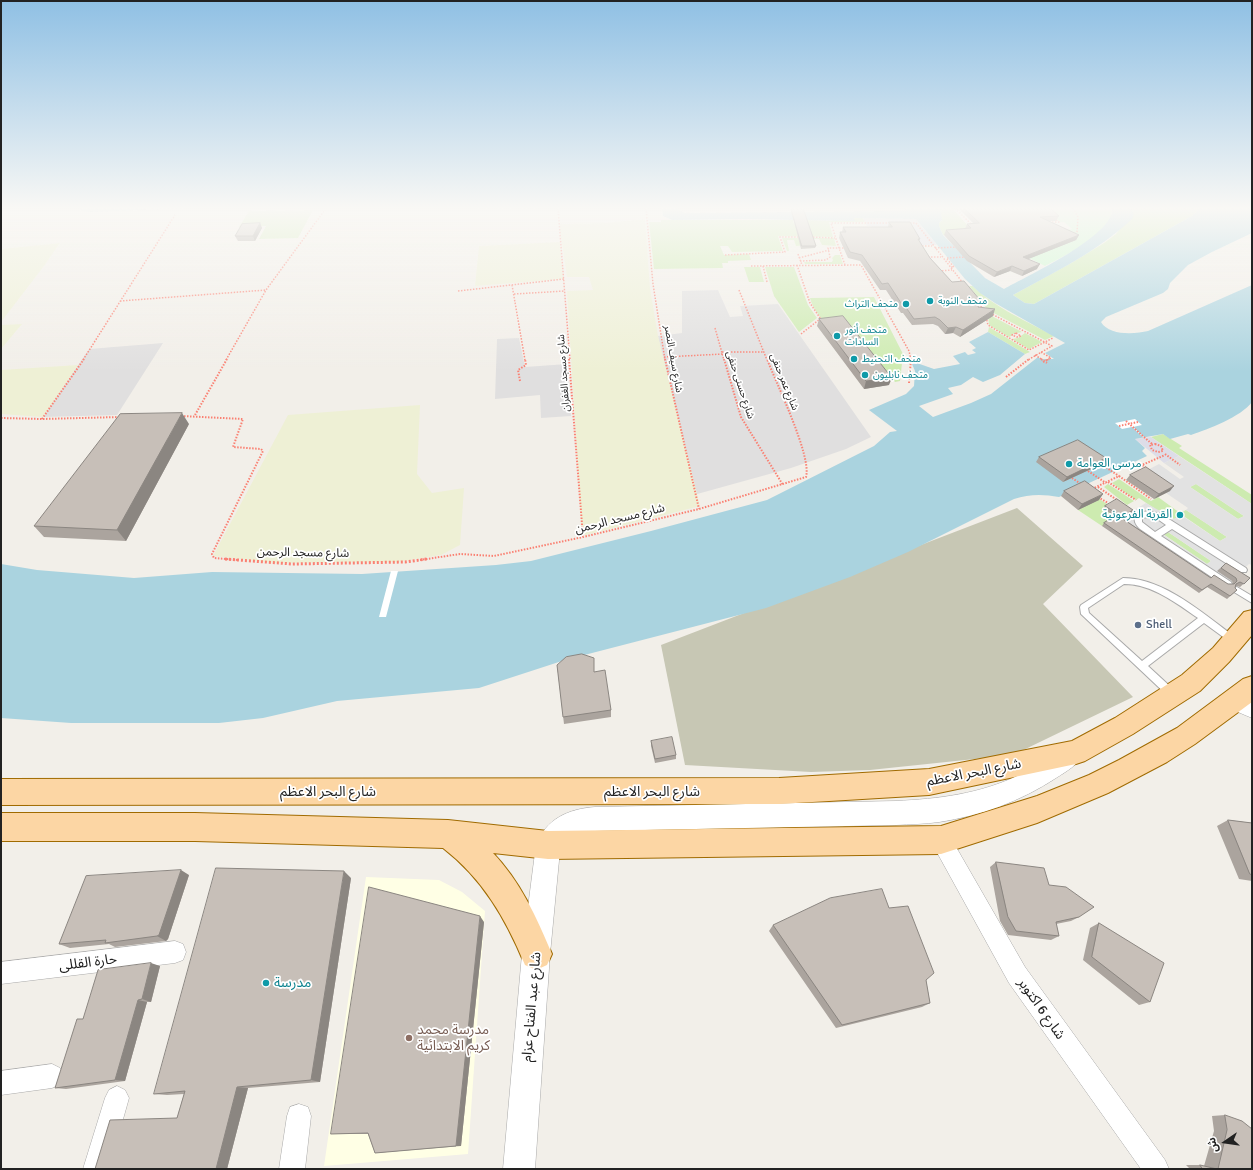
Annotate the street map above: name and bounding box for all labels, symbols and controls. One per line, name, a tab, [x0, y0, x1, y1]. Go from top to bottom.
place label: متحف النوبة	[938, 295, 987, 307]
marker: متحف النوبة	[925, 296, 935, 306]
place label: متحف التراث	[845, 298, 898, 310]
marker: متحف التراث	[901, 299, 911, 309]
street label: شارع سيف النصر	[661, 324, 685, 394]
place label: متحف أنور السادات	[845, 324, 887, 348]
marker: متحف أنور السادات	[832, 331, 842, 341]
street label: شارع مسجد الغفران	[555, 334, 573, 412]
street label: شارع حسنى حنفى	[723, 350, 757, 420]
street label: شارع عمر حنفى	[767, 352, 801, 412]
place label: متحف التحنيط	[862, 353, 921, 365]
marker: متحف التحنيط	[849, 354, 859, 364]
place label: متحف نابليون	[873, 369, 928, 381]
marker: متحف نابليون	[860, 370, 870, 380]
place label: مرسى العوامة	[1077, 457, 1141, 471]
marker: مرسى العوامة	[1064, 459, 1074, 469]
street label: شارع مسجد الرحمن	[574, 501, 666, 537]
place label: القرية الفرعونية	[1102, 508, 1172, 522]
marker: القرية الفرعونية	[1175, 510, 1185, 520]
street label: شارع مسجد الرحمن	[257, 545, 349, 561]
place label: Shell	[1146, 618, 1172, 632]
marker: Shell	[1133, 620, 1143, 630]
street label: شارع البحر الاعظم	[925, 756, 1023, 790]
street label: شارع البحر الاعظم	[280, 784, 376, 800]
street label: شارع البحر الاعظم	[604, 784, 700, 800]
street label: حارة القللى	[58, 951, 118, 975]
street label: شارع عبد الفتاح عزام	[519, 951, 545, 1063]
place label: مدرسة	[274, 975, 311, 991]
street label: شارع 6 اكتوبر	[1014, 975, 1068, 1043]
marker: مدرسة	[261, 978, 271, 988]
place label: مدرسة محمد كريم الابتدائية	[417, 1022, 490, 1054]
marker: مدرسة محمد كريم الابتدائية	[404, 1033, 414, 1043]
north arrow	[1205, 1122, 1245, 1162]
text: ش	[1205, 1136, 1221, 1154]

